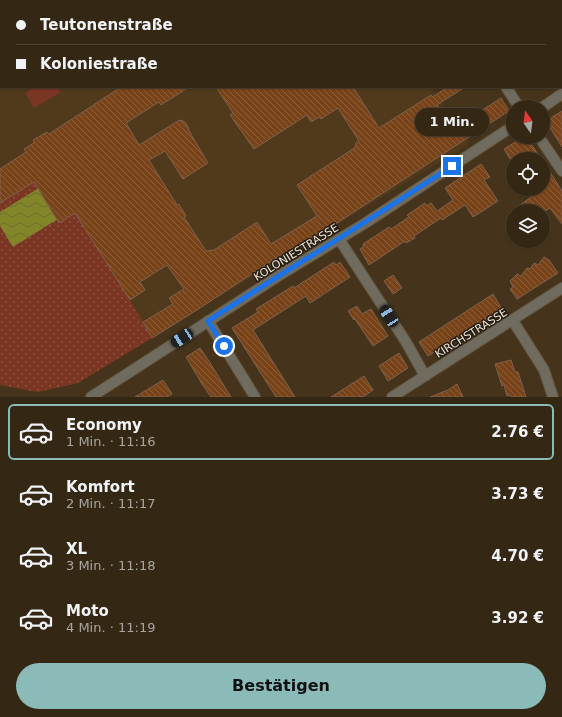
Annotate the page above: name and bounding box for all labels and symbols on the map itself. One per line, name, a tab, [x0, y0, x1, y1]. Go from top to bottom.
north arrow	[506, 100, 550, 144]
callout: 1 Min.	[415, 108, 489, 136]
route end	[443, 157, 461, 175]
street label: KOLONIESTRASSE	[252, 221, 341, 284]
car	[377, 303, 401, 329]
street label: KIRCHSTRASSE	[433, 306, 510, 361]
car	[169, 326, 195, 350]
route start	[215, 337, 233, 355]

